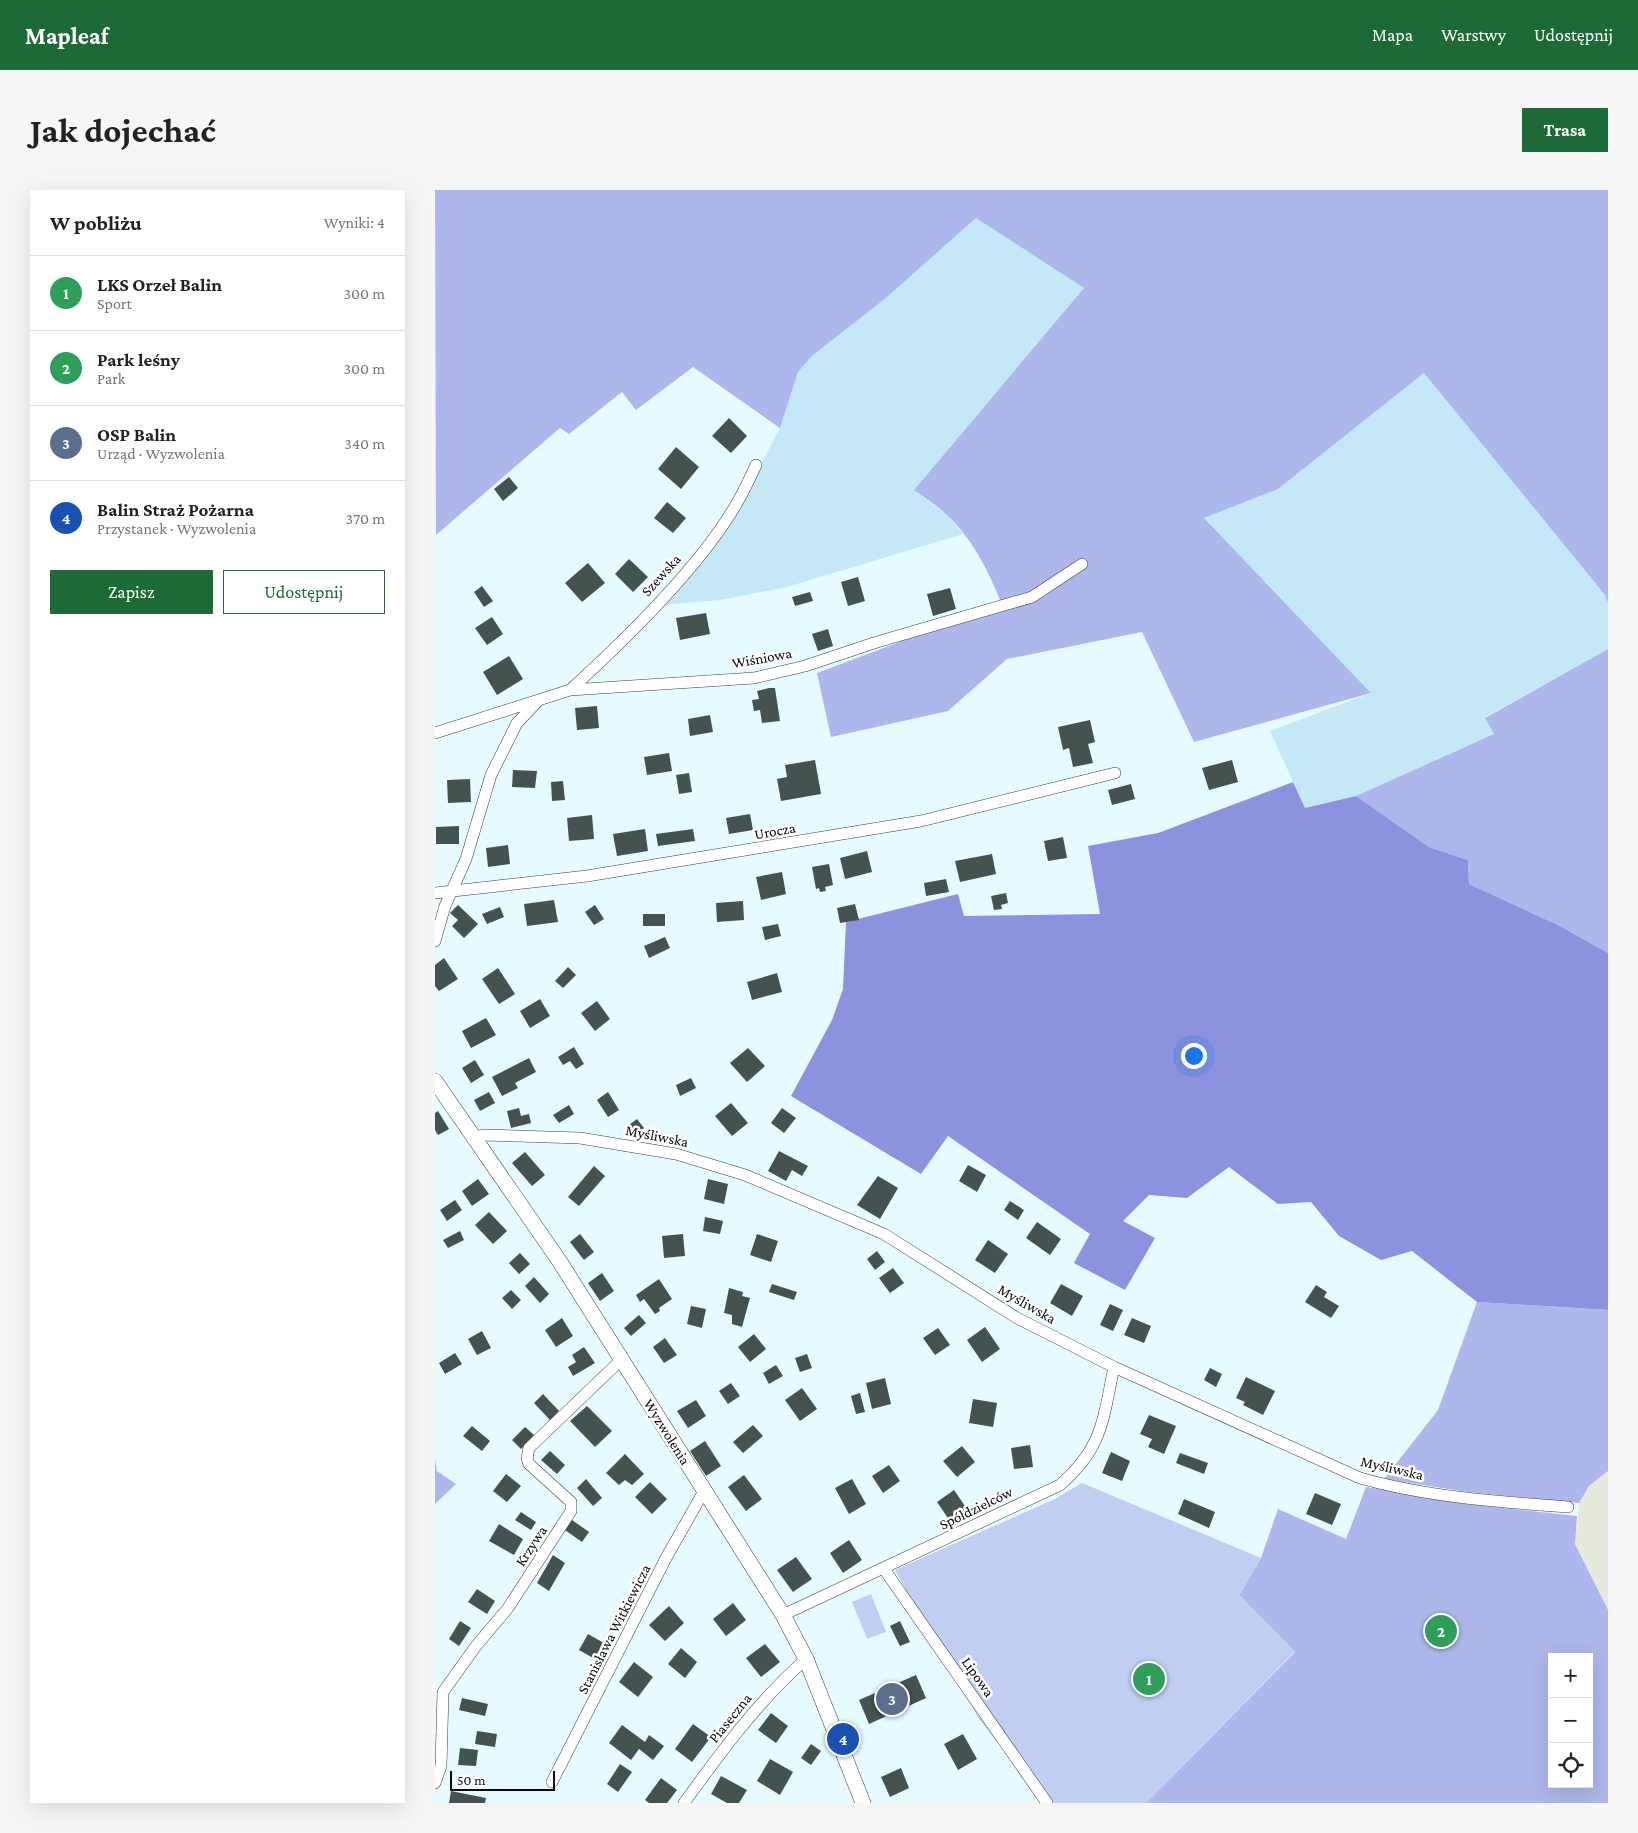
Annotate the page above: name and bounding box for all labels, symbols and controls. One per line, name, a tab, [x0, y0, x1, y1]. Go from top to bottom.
text: Mapleaf	[25, 22, 108, 49]
text: Mapa	[1372, 25, 1413, 45]
text: Warstwy	[1441, 25, 1506, 45]
text: Udostępnij	[1534, 25, 1613, 45]
button: Trasa	[1522, 108, 1608, 152]
text: Jak dojechać	[30, 111, 216, 150]
text: W pobliżu	[50, 211, 142, 235]
text: Wyniki: 4	[324, 214, 385, 231]
text: LKS Orzeł Balin	[97, 274, 222, 295]
text: 1	[63, 285, 69, 302]
text: 300 m	[343, 285, 385, 302]
text: Sport	[97, 295, 132, 312]
text: Park leśny	[97, 349, 180, 370]
text: 2	[62, 360, 70, 377]
text: 300 m	[343, 360, 385, 377]
text: Park	[97, 370, 125, 387]
text: OSP Balin	[97, 424, 176, 445]
text: 3	[62, 435, 70, 452]
text: 340 m	[344, 435, 385, 452]
text: Urząd · Wyzwolenia	[97, 445, 225, 462]
text: Balin Straż Pożarna	[97, 499, 254, 520]
text: 4	[62, 510, 70, 527]
text: 370 m	[346, 510, 385, 527]
text: Przystanek · Wyzwolenia	[97, 520, 256, 537]
street label: Szewska	[638, 551, 684, 599]
button: Zapisz	[50, 570, 213, 614]
button: Udostępnij	[223, 570, 385, 614]
street label: Wiśniowa	[731, 645, 793, 671]
street label: Urocza	[753, 819, 797, 843]
your location	[1181, 1043, 1207, 1069]
street label: Myśliwska	[624, 1122, 690, 1151]
street label: Myśliwska	[995, 1281, 1059, 1328]
street label: Wyzwolenia	[640, 1396, 694, 1468]
street label: Myśliwska	[1359, 1453, 1425, 1484]
street label: Spółdzielców	[937, 1483, 1017, 1534]
street label: Krzywa	[512, 1523, 551, 1570]
street label: Stanisława Witkiewicza	[574, 1562, 654, 1696]
pin: 2	[1425, 1612, 1457, 1650]
map controls	[1548, 1653, 1593, 1788]
button: +	[1548, 1653, 1593, 1698]
street label: Lipowa	[958, 1654, 997, 1700]
pin: 1	[1133, 1660, 1165, 1698]
pin: 3	[876, 1680, 908, 1718]
street label: Piaseczna	[705, 1690, 755, 1746]
button: −	[1548, 1698, 1593, 1743]
pin: 4	[827, 1720, 859, 1758]
button: locate	[1548, 1743, 1593, 1788]
scale bar	[450, 1768, 555, 1791]
text: 50 m	[457, 1772, 485, 1788]

